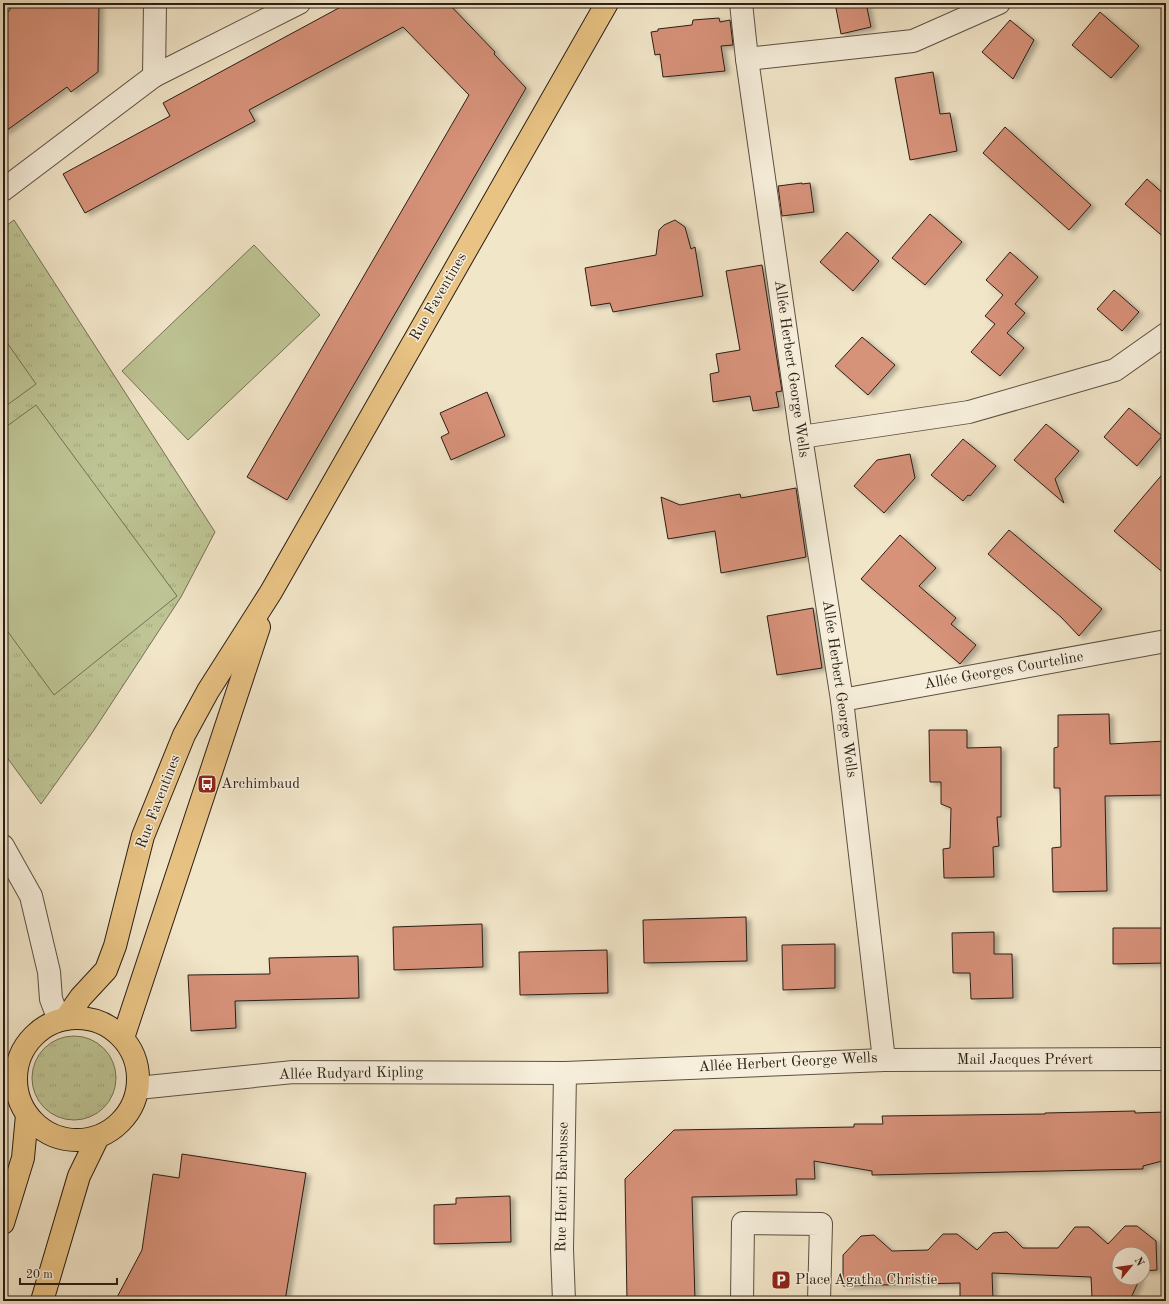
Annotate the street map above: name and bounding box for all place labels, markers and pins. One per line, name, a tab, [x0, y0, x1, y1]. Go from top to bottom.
bus stop icon: Archimbaud	[196, 773, 218, 795]
place label: Archimbaud	[221, 777, 300, 792]
parking icon: Place Agatha Christie	[770, 1269, 792, 1291]
place label: Place Agatha Christie	[795, 1273, 938, 1288]

